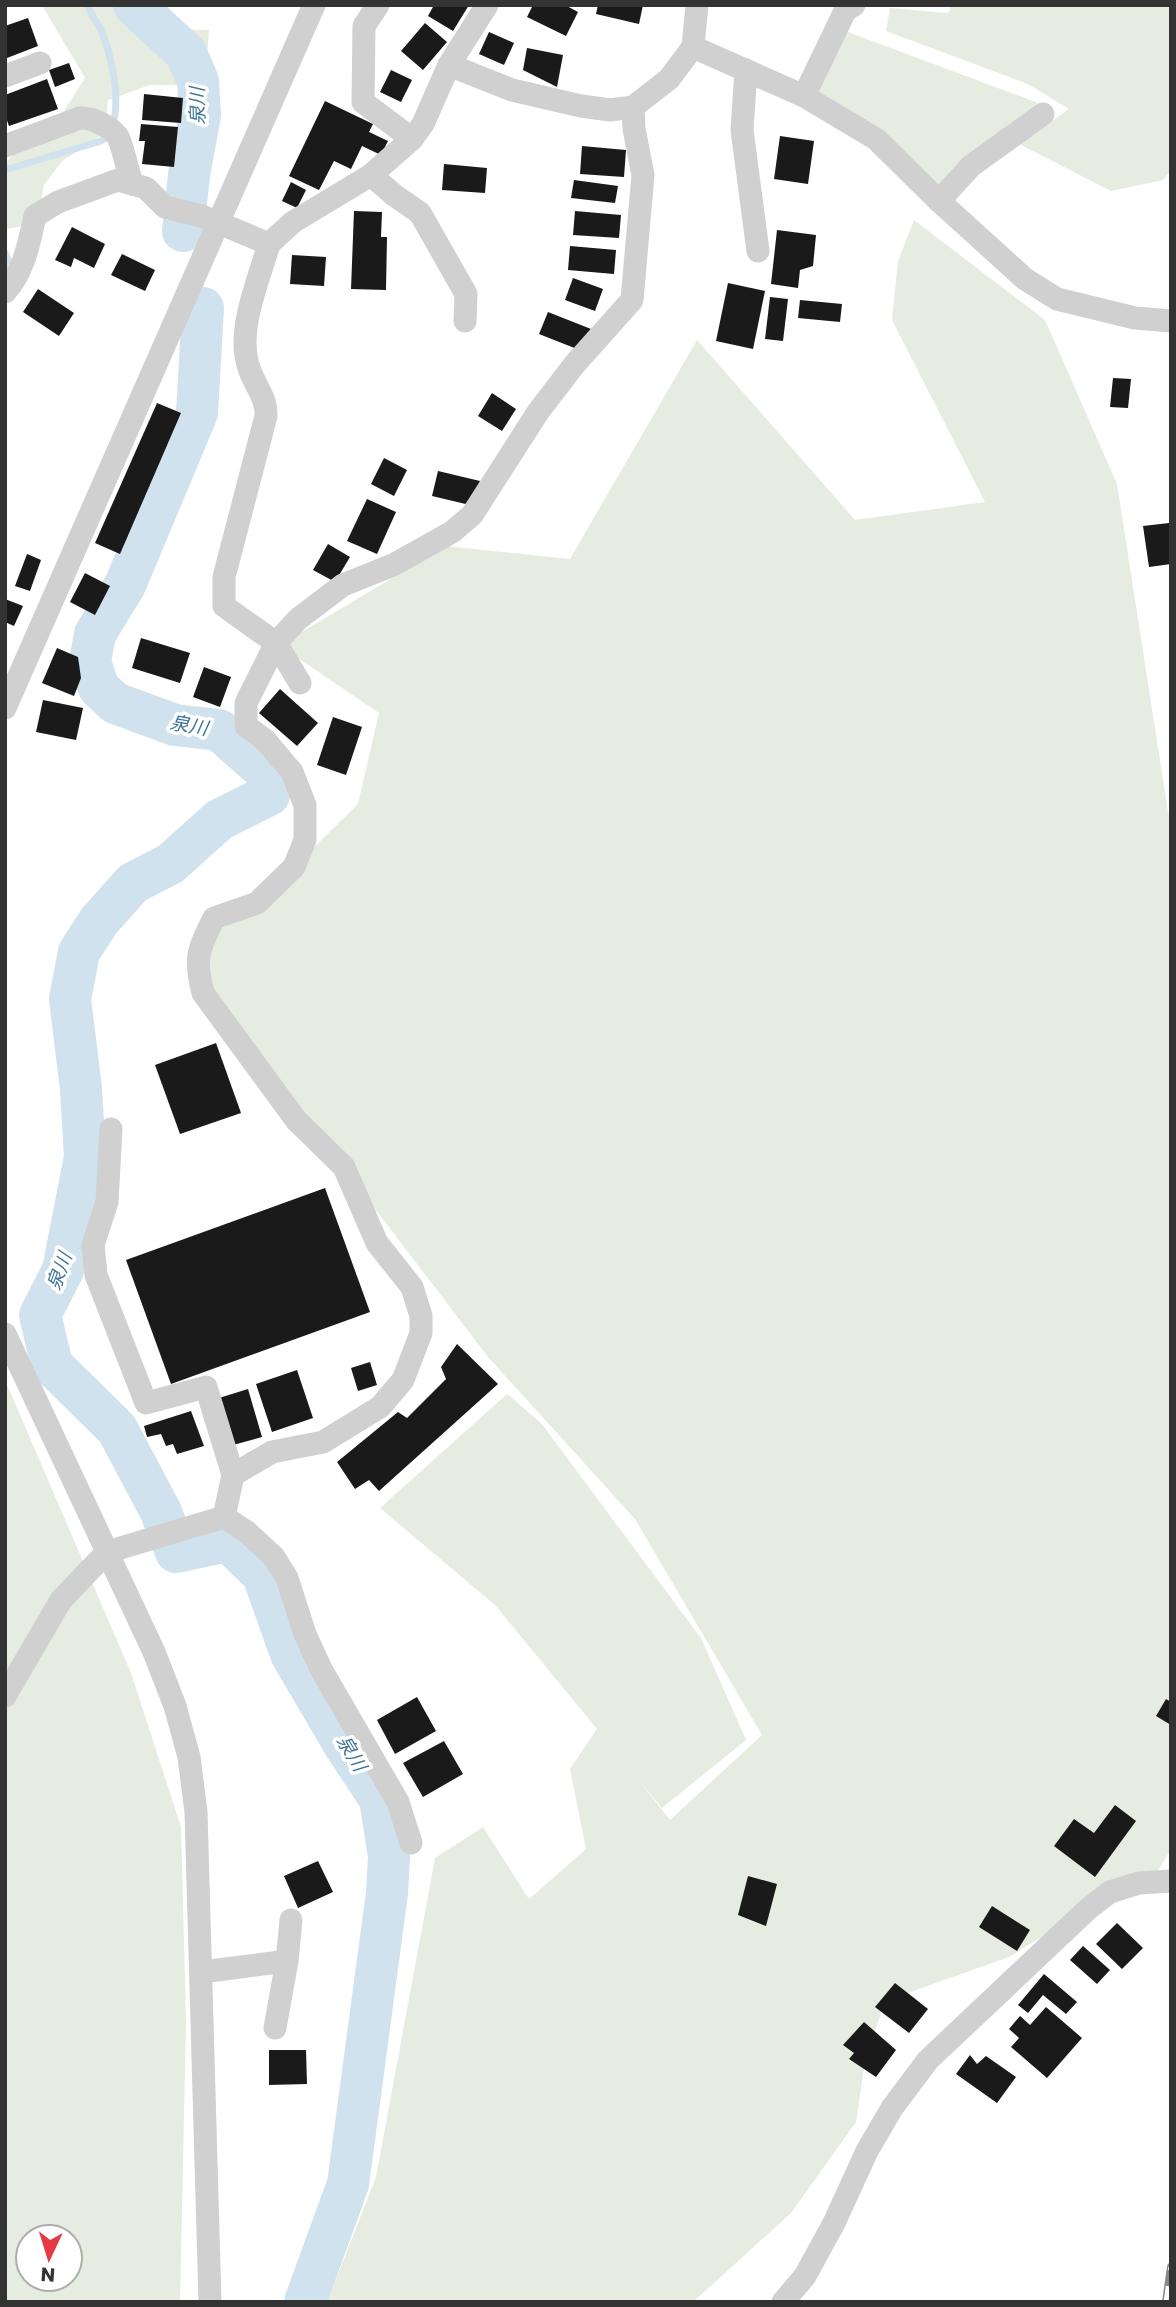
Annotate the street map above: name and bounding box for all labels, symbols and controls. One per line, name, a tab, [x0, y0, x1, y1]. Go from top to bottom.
water label: 泉川	[184, 85, 211, 125]
water label: 泉川	[168, 709, 212, 742]
water label: 泉川	[40, 1247, 79, 1294]
water label: 泉川	[330, 1730, 374, 1778]
north arrow	[14, 2223, 84, 2293]
text: N	[40, 2260, 56, 2288]

